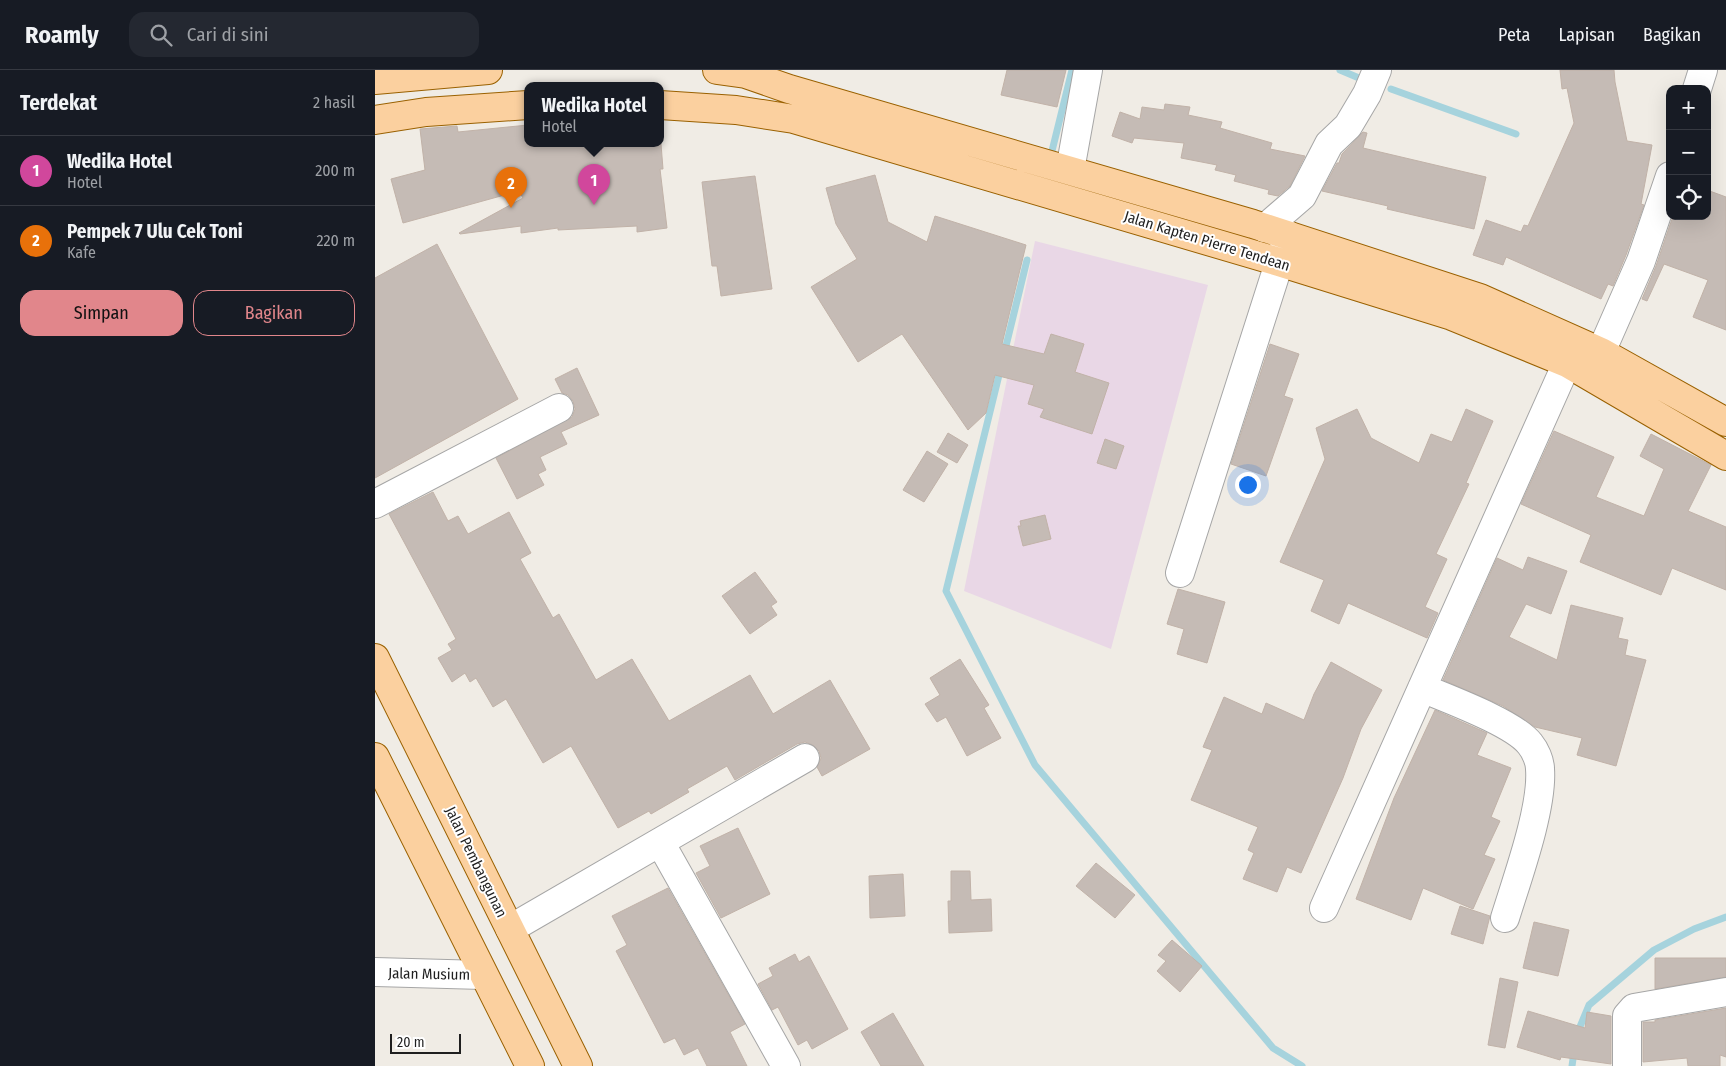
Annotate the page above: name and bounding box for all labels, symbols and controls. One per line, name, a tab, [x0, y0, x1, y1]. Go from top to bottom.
search box	[129, 12, 479, 57]
text: Roamly	[25, 21, 99, 49]
icon: search	[147, 21, 175, 49]
text: Cari di sini	[187, 23, 269, 46]
text: Peta	[1498, 24, 1530, 46]
text: Lapisan	[1558, 24, 1615, 46]
text: Bagikan	[1643, 24, 1701, 46]
popup	[524, 82, 664, 147]
map controls	[1666, 85, 1711, 220]
button: +	[1666, 85, 1711, 130]
text: Terdekat	[20, 90, 97, 116]
text: 2 hasil	[313, 93, 355, 112]
text: Wedika Hotel	[542, 94, 646, 117]
text: Hotel	[542, 117, 577, 136]
button: −	[1666, 130, 1711, 175]
text: Wedika Hotel	[67, 150, 172, 173]
text: 1	[33, 161, 39, 180]
text: 200 m	[315, 161, 355, 180]
pin: 1	[578, 164, 610, 205]
pin: 2	[495, 167, 527, 208]
text: Hotel	[67, 173, 102, 192]
button: locate	[1666, 175, 1711, 220]
street label: Jalan Kapten Pierre Tendean	[1122, 207, 1292, 275]
text: Pempek 7 Ulu Cek Toni	[67, 220, 243, 243]
text: 2	[32, 231, 40, 250]
text: 220 m	[316, 231, 355, 250]
text: Kafe	[67, 243, 96, 262]
button: Simpan	[20, 290, 183, 336]
button: Bagikan	[193, 290, 355, 336]
your location	[1235, 472, 1261, 498]
street label: Jalan Pembangunan	[441, 804, 511, 920]
street label: Jalan Musium	[388, 964, 470, 984]
scale bar	[390, 1031, 461, 1054]
text: 20 m	[397, 1034, 425, 1051]

